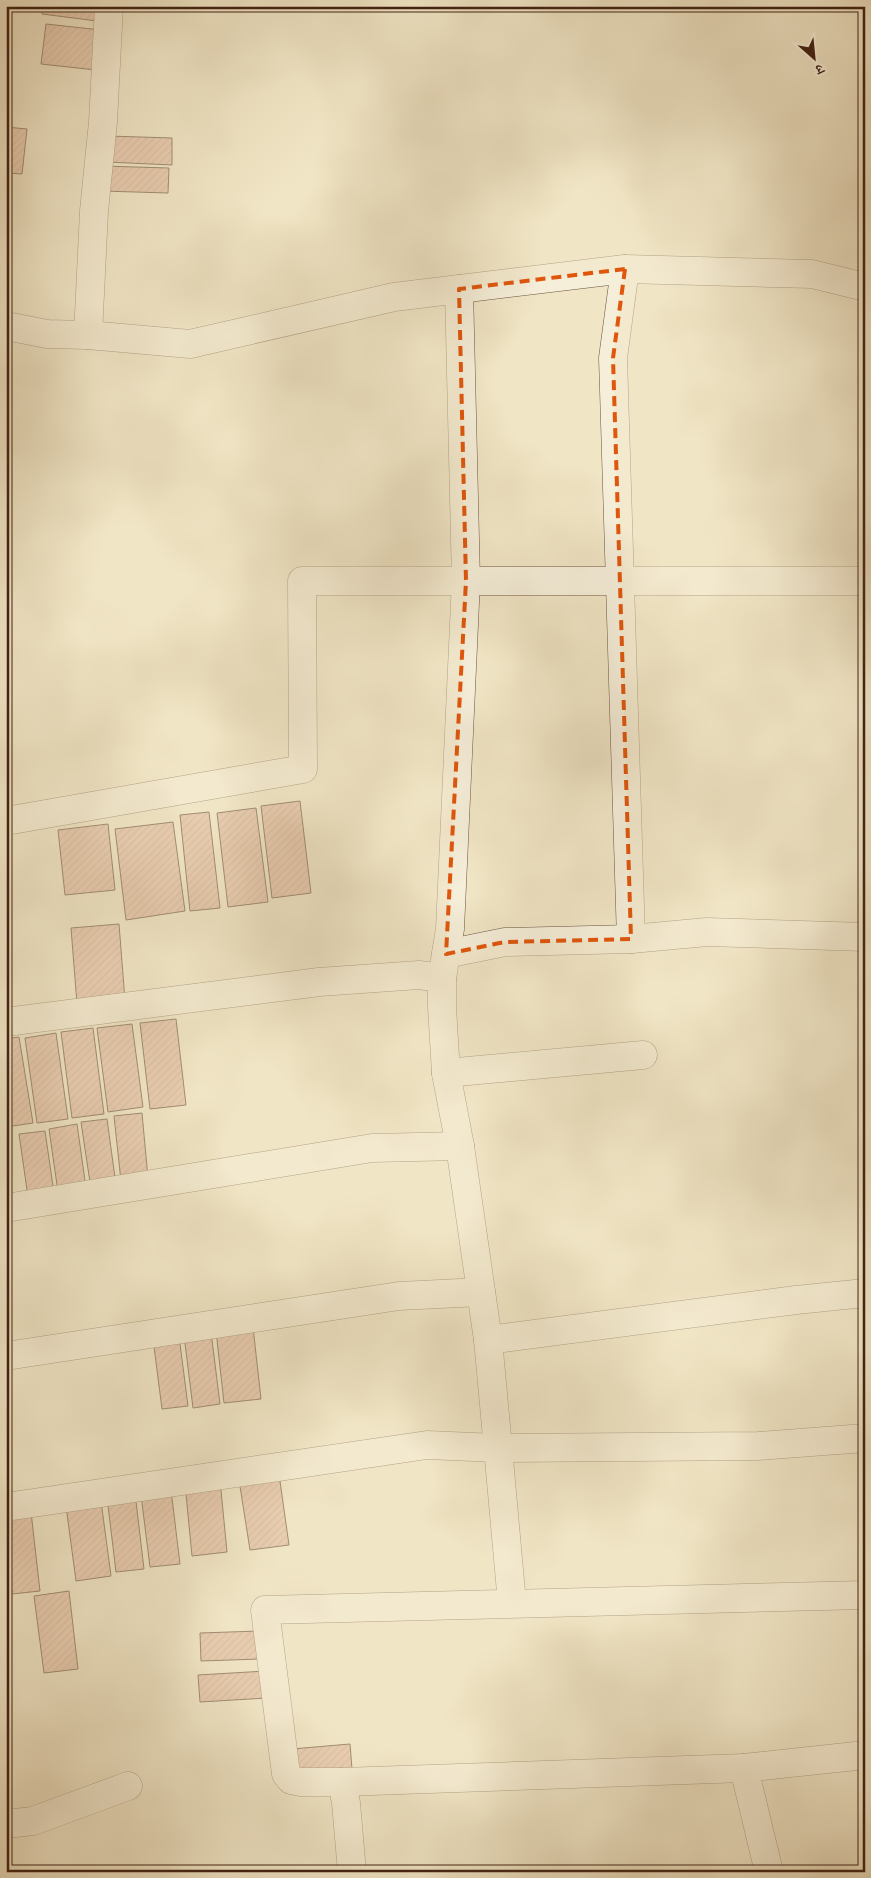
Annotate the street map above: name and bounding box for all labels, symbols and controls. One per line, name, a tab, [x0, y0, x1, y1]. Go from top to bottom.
north arrow	[788, 32, 838, 82]
text: उ	[812, 59, 828, 79]

